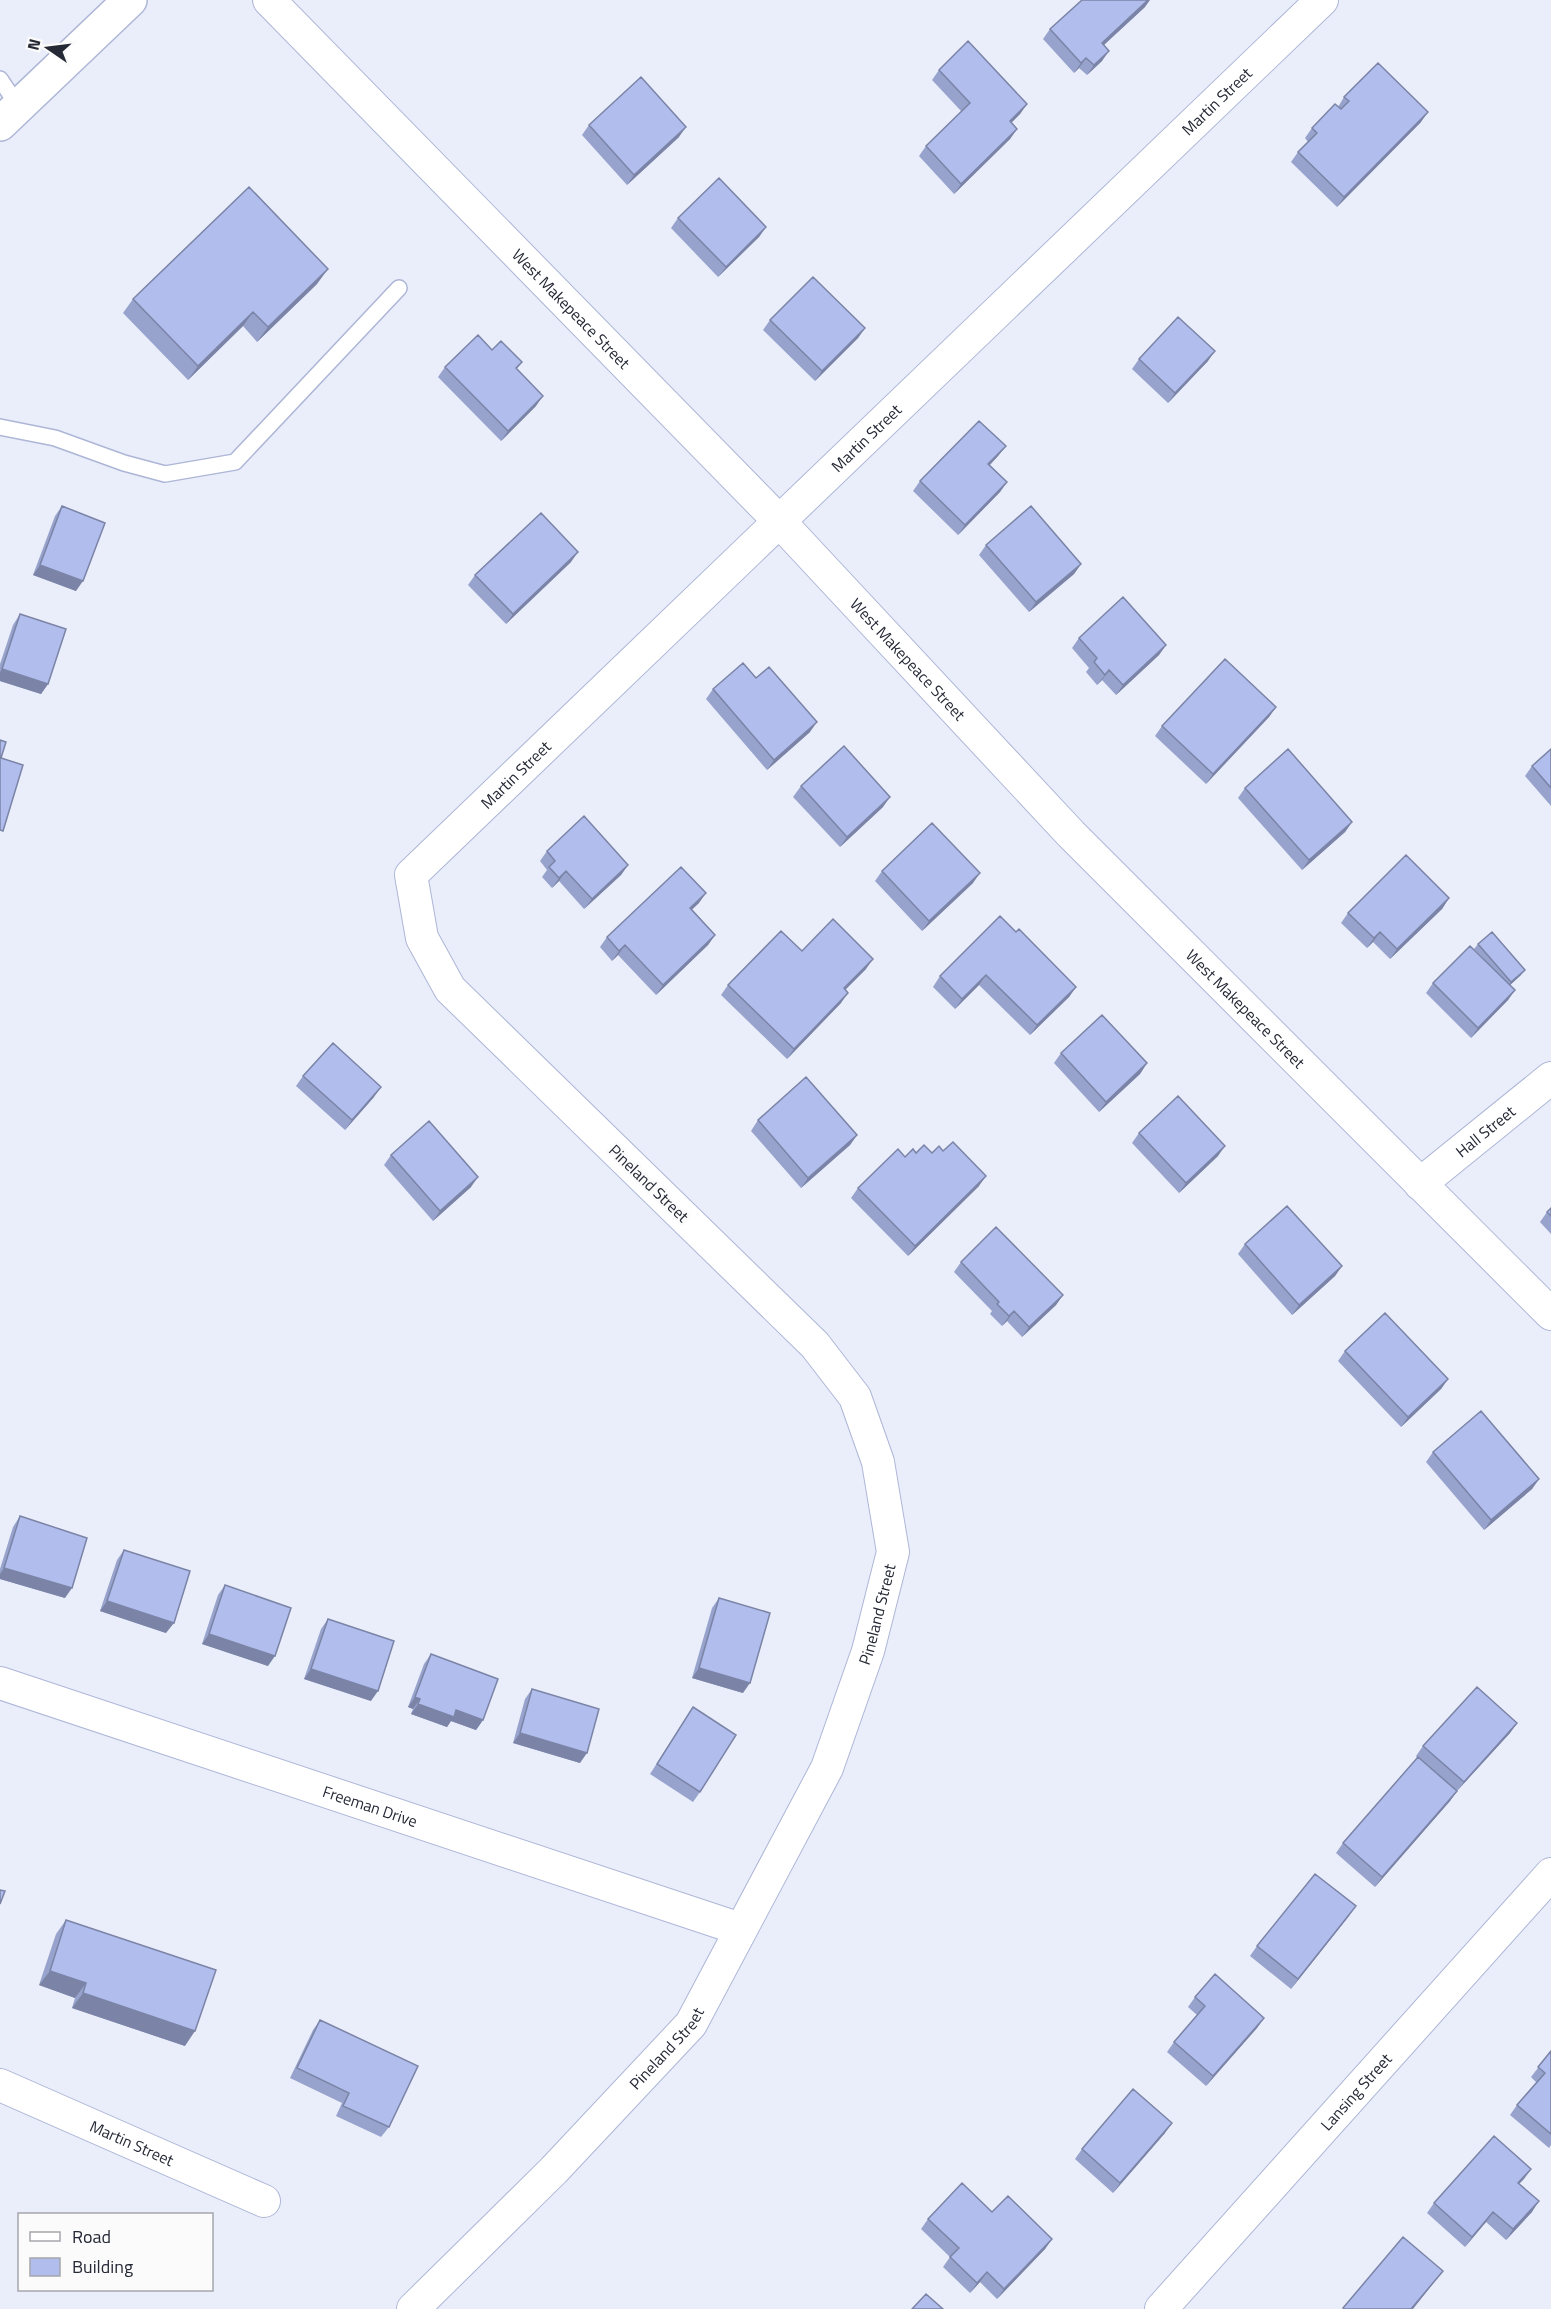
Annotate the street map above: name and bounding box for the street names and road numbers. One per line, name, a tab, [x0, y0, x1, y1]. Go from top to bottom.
street label: Martin Street	[1176, 61, 1258, 141]
street label: West Makepeace Street	[507, 243, 636, 375]
street label: Martin Street	[825, 398, 907, 478]
street label: West Makepeace Street	[845, 592, 971, 726]
street label: Martin Street	[475, 735, 556, 814]
street label: West Makepeace Street	[1181, 944, 1311, 1074]
street label: Hall Street	[1450, 1099, 1521, 1163]
street label: Pineland Street	[604, 1139, 695, 1228]
street label: Pineland Street	[852, 1561, 902, 1668]
street label: Freeman Drive	[320, 1779, 420, 1833]
street label: Pineland Street	[623, 2003, 710, 2095]
street label: Lansing Street	[1315, 2047, 1397, 2136]
street label: Martin Street	[86, 2114, 178, 2172]

